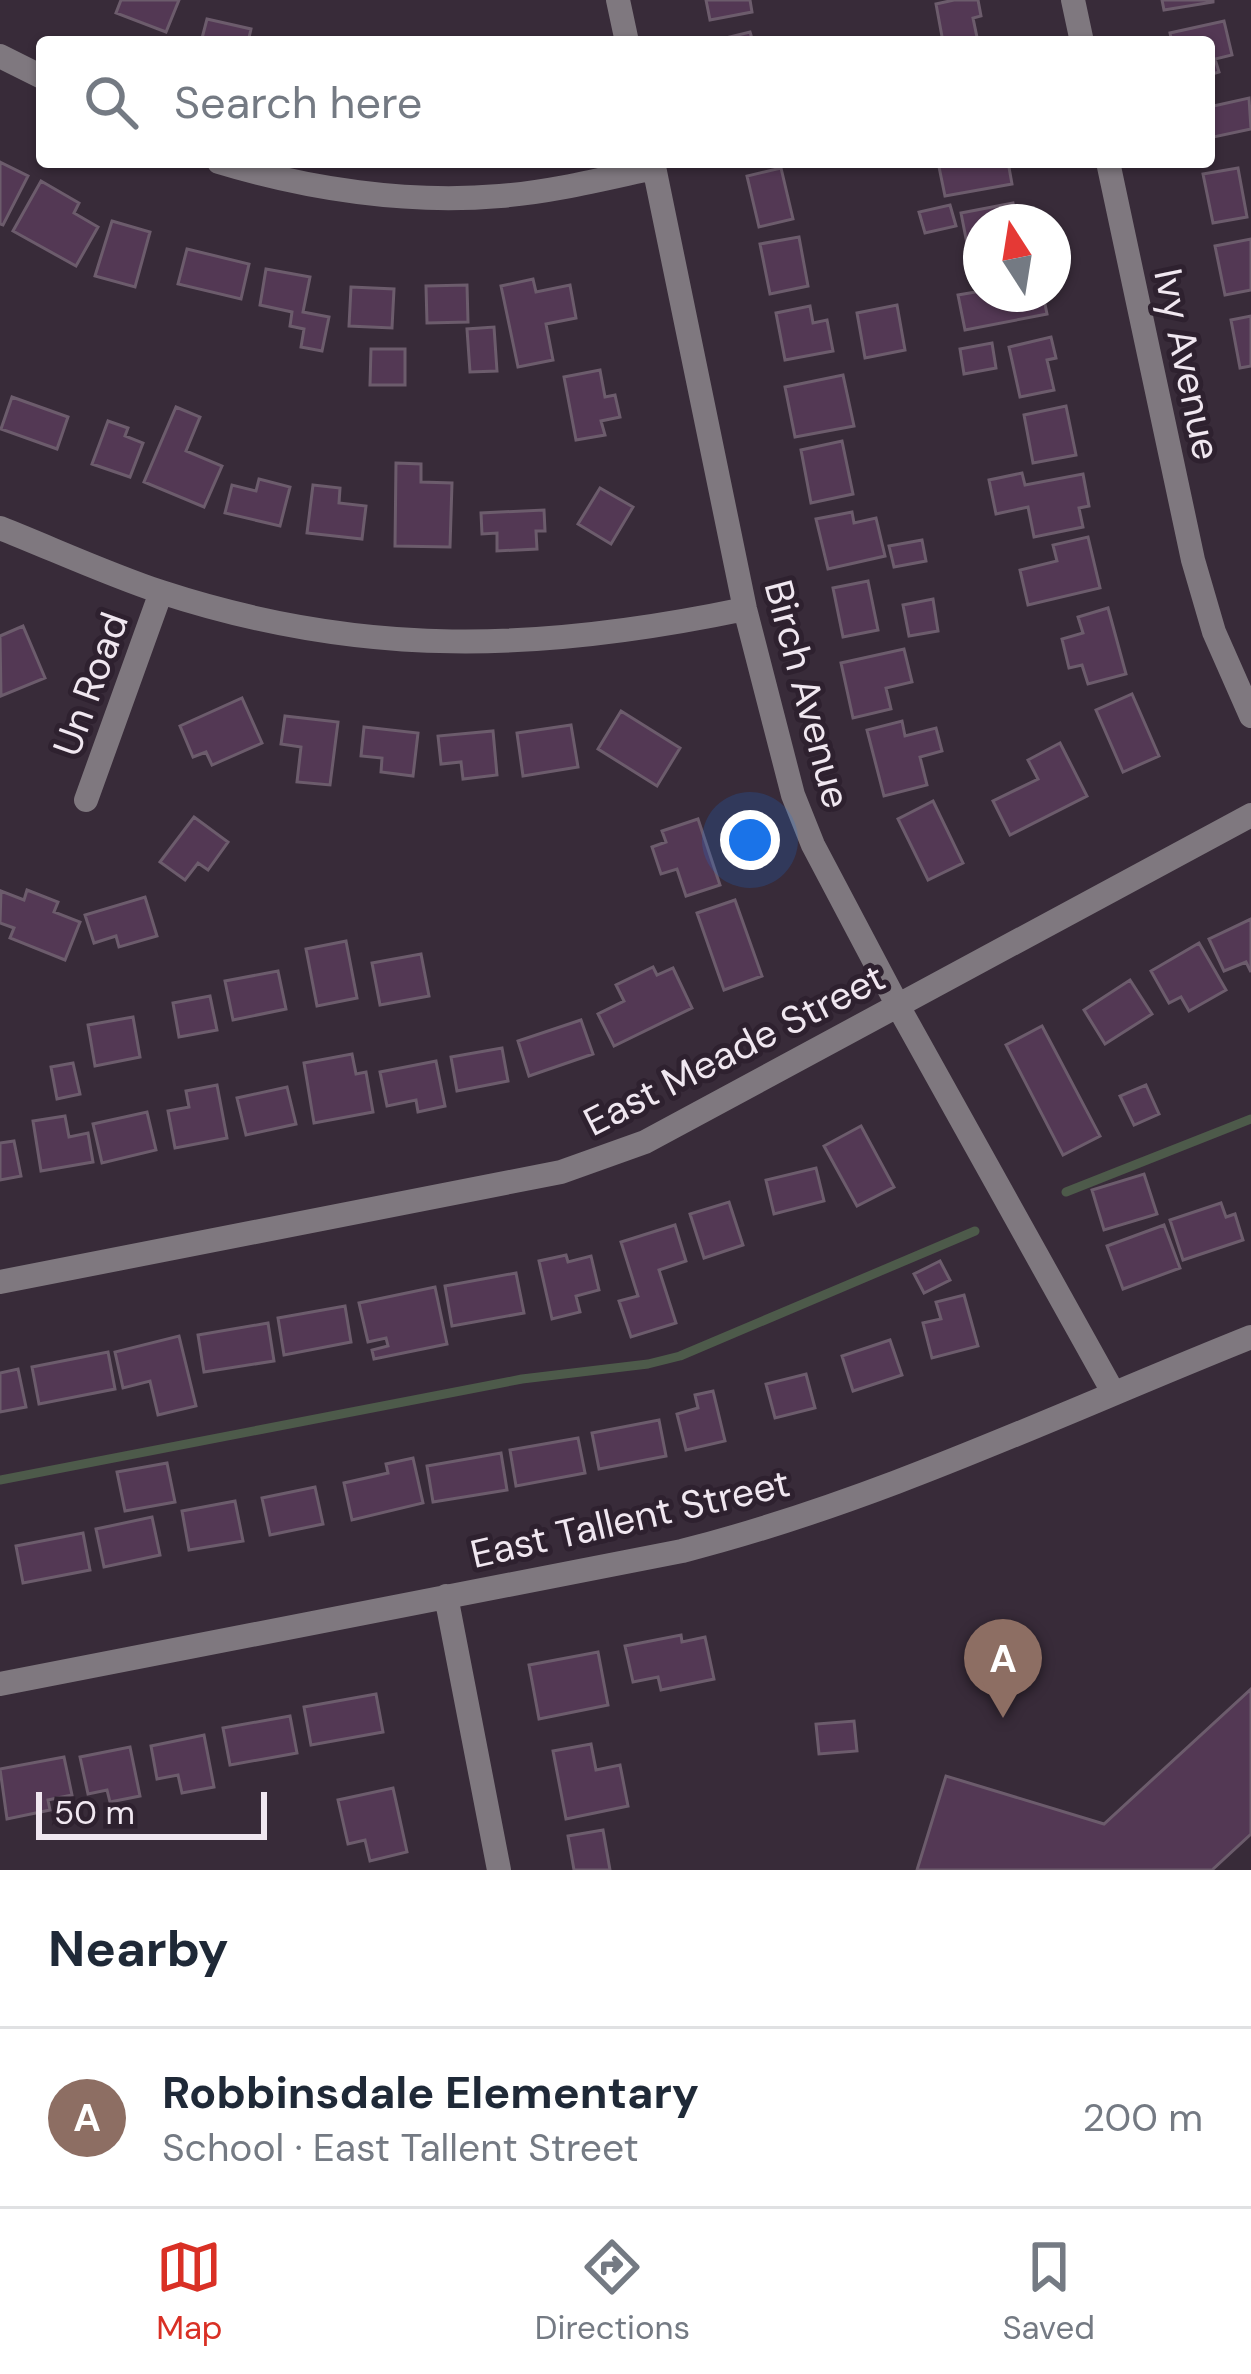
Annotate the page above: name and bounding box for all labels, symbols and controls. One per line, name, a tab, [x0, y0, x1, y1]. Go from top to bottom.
search box	[36, 36, 1215, 168]
icon: search	[78, 69, 144, 135]
text: Search here	[174, 73, 422, 132]
north arrow	[963, 204, 1071, 312]
street label: Ivy Avenue	[1142, 264, 1233, 464]
street label: Birch Avenue	[753, 574, 862, 814]
street label: Un Road	[41, 605, 140, 763]
your location	[720, 810, 780, 870]
street label: East Meade Street	[575, 952, 893, 1147]
street label: East Tallent Street	[466, 1457, 795, 1580]
pin: A	[964, 1619, 1042, 1718]
scale bar	[36, 1786, 267, 1839]
text: 50 m	[54, 1791, 135, 1834]
text: Nearby	[48, 1915, 229, 1982]
text: Robbinsdale Elementary	[162, 2063, 699, 2122]
text: A	[73, 2092, 101, 2143]
text: 200 m	[1082, 2092, 1203, 2143]
text: School · East Tallent Street	[162, 2122, 639, 2173]
tab: Map	[156, 2234, 223, 2349]
tab: Directions	[535, 2234, 690, 2349]
tab: Saved	[1002, 2234, 1095, 2349]

